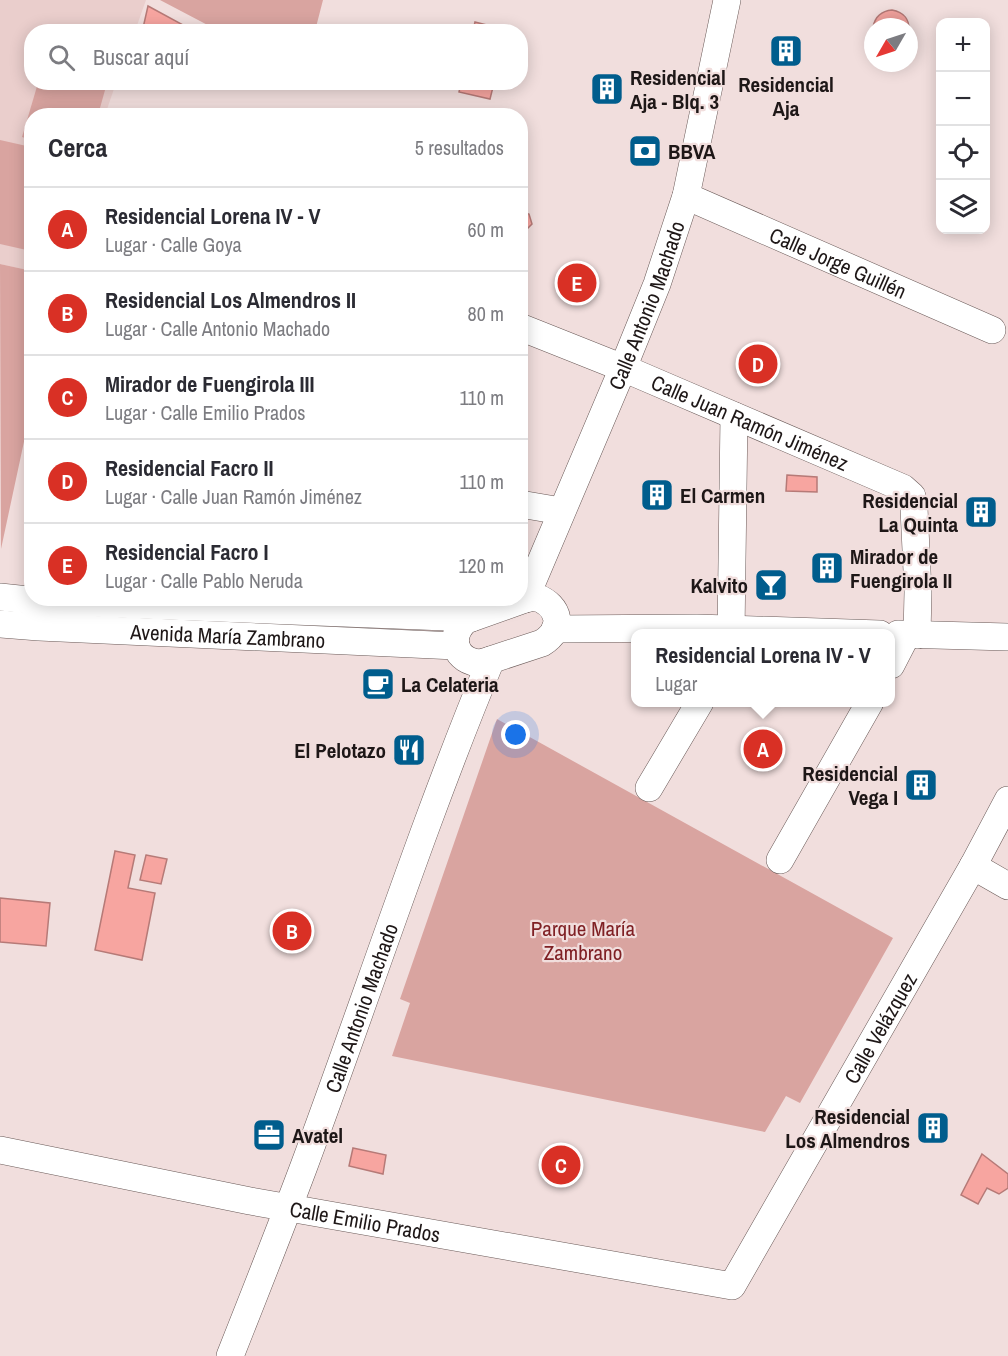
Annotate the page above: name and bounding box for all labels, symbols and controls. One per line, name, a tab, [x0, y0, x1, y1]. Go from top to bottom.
north arrow	[864, 18, 918, 72]
map controls	[936, 18, 990, 234]
button: +	[936, 18, 990, 72]
search box	[24, 24, 528, 90]
building icon: Residencial Aja	[768, 33, 804, 69]
icon: search	[45, 41, 78, 74]
text: Buscar aquí	[93, 42, 189, 72]
place label: Residencial Aja - Blq. 3	[630, 63, 726, 116]
place label: Residencial Aja	[738, 70, 834, 123]
building icon: Residencial Aja - Blq. 3	[589, 71, 625, 107]
button: −	[936, 72, 990, 126]
button: locate	[936, 126, 990, 180]
text: Cerca	[48, 130, 107, 165]
bank icon: BBVA	[627, 133, 663, 169]
text: 5 resultados	[415, 134, 504, 161]
place label: BBVA	[668, 137, 716, 166]
button: layers	[936, 180, 990, 234]
text: Residencial Lorena IV - V	[105, 201, 321, 231]
text: A	[62, 216, 73, 243]
text: 60 m	[468, 216, 504, 243]
street label: Calle Antonio Machado	[601, 217, 691, 394]
street label: Calle Jorge Guillén	[765, 220, 911, 305]
text: Lugar · Calle Goya	[105, 231, 242, 258]
pin: E	[558, 260, 596, 306]
text: Residencial Los Almendros II	[105, 285, 356, 315]
text: B	[62, 300, 73, 327]
text: 80 m	[468, 300, 504, 327]
text: Lugar · Calle Antonio Machado	[105, 315, 330, 342]
pin: D	[738, 342, 777, 386]
street label: Calle Juan Ramón Jiménez	[647, 367, 853, 478]
text: Mirador de Fuengirola III	[105, 369, 315, 399]
text: C	[62, 384, 73, 411]
text: 110 m	[460, 384, 504, 411]
text: Lugar · Calle Emilio Prados	[105, 399, 306, 426]
text: Residencial Facro II	[105, 453, 274, 483]
text: D	[62, 468, 73, 495]
text: 110 m	[460, 468, 504, 495]
building icon: El Carmen	[639, 477, 675, 513]
place label: El Carmen	[680, 481, 765, 510]
text: Lugar · Calle Juan Ramón Jiménez	[105, 483, 362, 510]
place label: Residencial La Quinta	[862, 486, 958, 539]
building icon: Residencial La Quinta	[963, 494, 999, 530]
text: Residencial Facro I	[105, 537, 269, 567]
place label: Mirador de Fuengirola II	[850, 542, 952, 595]
building icon: Mirador de Fuengirola II	[809, 550, 845, 586]
text: E	[62, 552, 73, 579]
text: 120 m	[458, 552, 504, 579]
text: Lugar · Calle Pablo Neruda	[105, 567, 303, 594]
bar icon: Kalvito	[753, 567, 789, 603]
place label: Kalvito	[691, 571, 748, 600]
street label: Avenida María Zambrano	[129, 617, 326, 655]
popup	[631, 629, 895, 707]
text: Residencial Lorena IV - V	[655, 640, 871, 670]
cafe icon: La Celateria	[360, 666, 396, 702]
place label: La Celateria	[401, 670, 499, 699]
text: Lugar	[655, 670, 697, 697]
your location	[501, 720, 530, 749]
pin: A	[744, 726, 783, 771]
restaurant icon: El Pelotazo	[391, 732, 427, 768]
place label: El Pelotazo	[294, 736, 386, 765]
place label: Residencial Vega I	[802, 759, 898, 812]
building icon: Residencial Vega I	[903, 767, 939, 803]
pin: B	[272, 908, 312, 954]
park label: Parque María Zambrano	[531, 914, 636, 967]
street label: Calle Antonio Machado	[318, 919, 405, 1097]
street label: Calle Velázquez	[837, 967, 924, 1089]
place label: Residencial Los Almendros	[785, 1102, 910, 1155]
building icon: Residencial Los Almendros	[915, 1110, 951, 1146]
office icon: Avatel	[251, 1117, 287, 1153]
place label: Avatel	[292, 1121, 343, 1150]
pin: C	[542, 1142, 580, 1188]
street label: Calle Emilio Prados	[288, 1194, 443, 1249]

